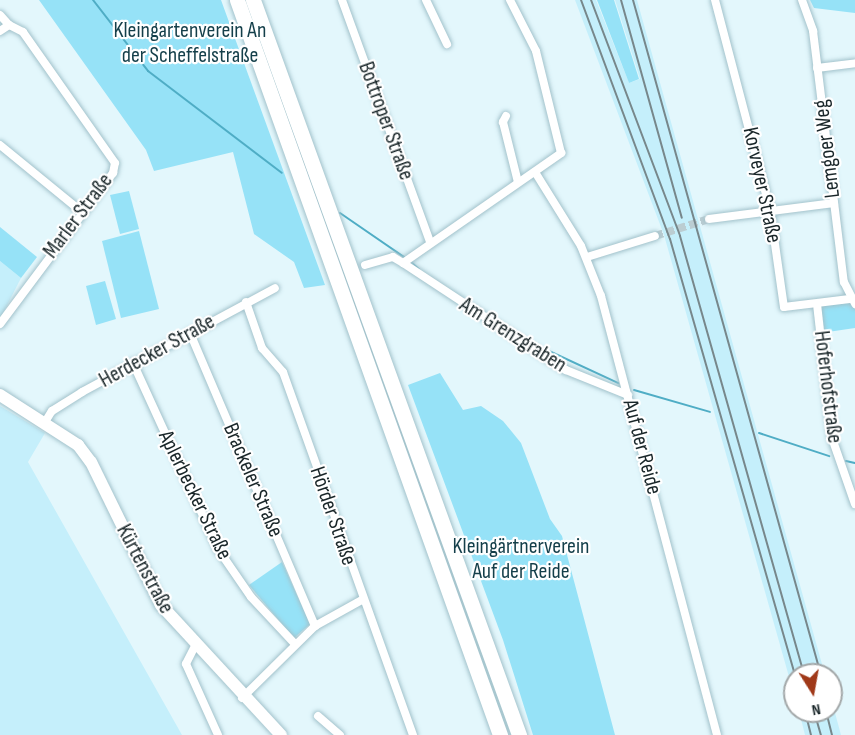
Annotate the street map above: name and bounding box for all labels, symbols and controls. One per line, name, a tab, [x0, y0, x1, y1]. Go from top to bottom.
park label: Kleingartenverein An der Scheffelstraße	[114, 17, 266, 68]
street label: Bottroper Straße	[352, 58, 420, 184]
street label: Lemgoer Weg	[808, 98, 846, 200]
street label: Korveyer Straße	[737, 125, 787, 245]
street label: Marler Straße	[38, 168, 118, 264]
street label: Am Grenzgraben	[455, 292, 571, 378]
street label: Herdecker Straße	[95, 308, 219, 394]
street label: Hoferhofstraße	[808, 329, 848, 445]
street label: Auf der Reide	[617, 397, 667, 497]
street label: Brackeler Straße	[217, 419, 289, 541]
street label: Aplerbecker Straße	[152, 426, 238, 564]
street label: Hörder Straße	[304, 463, 362, 569]
street label: Kürtenstraße	[110, 520, 180, 618]
park label: Kleingärtnerverein Auf der Reide	[453, 533, 589, 584]
north arrow	[783, 663, 843, 723]
text: N	[810, 699, 822, 719]

